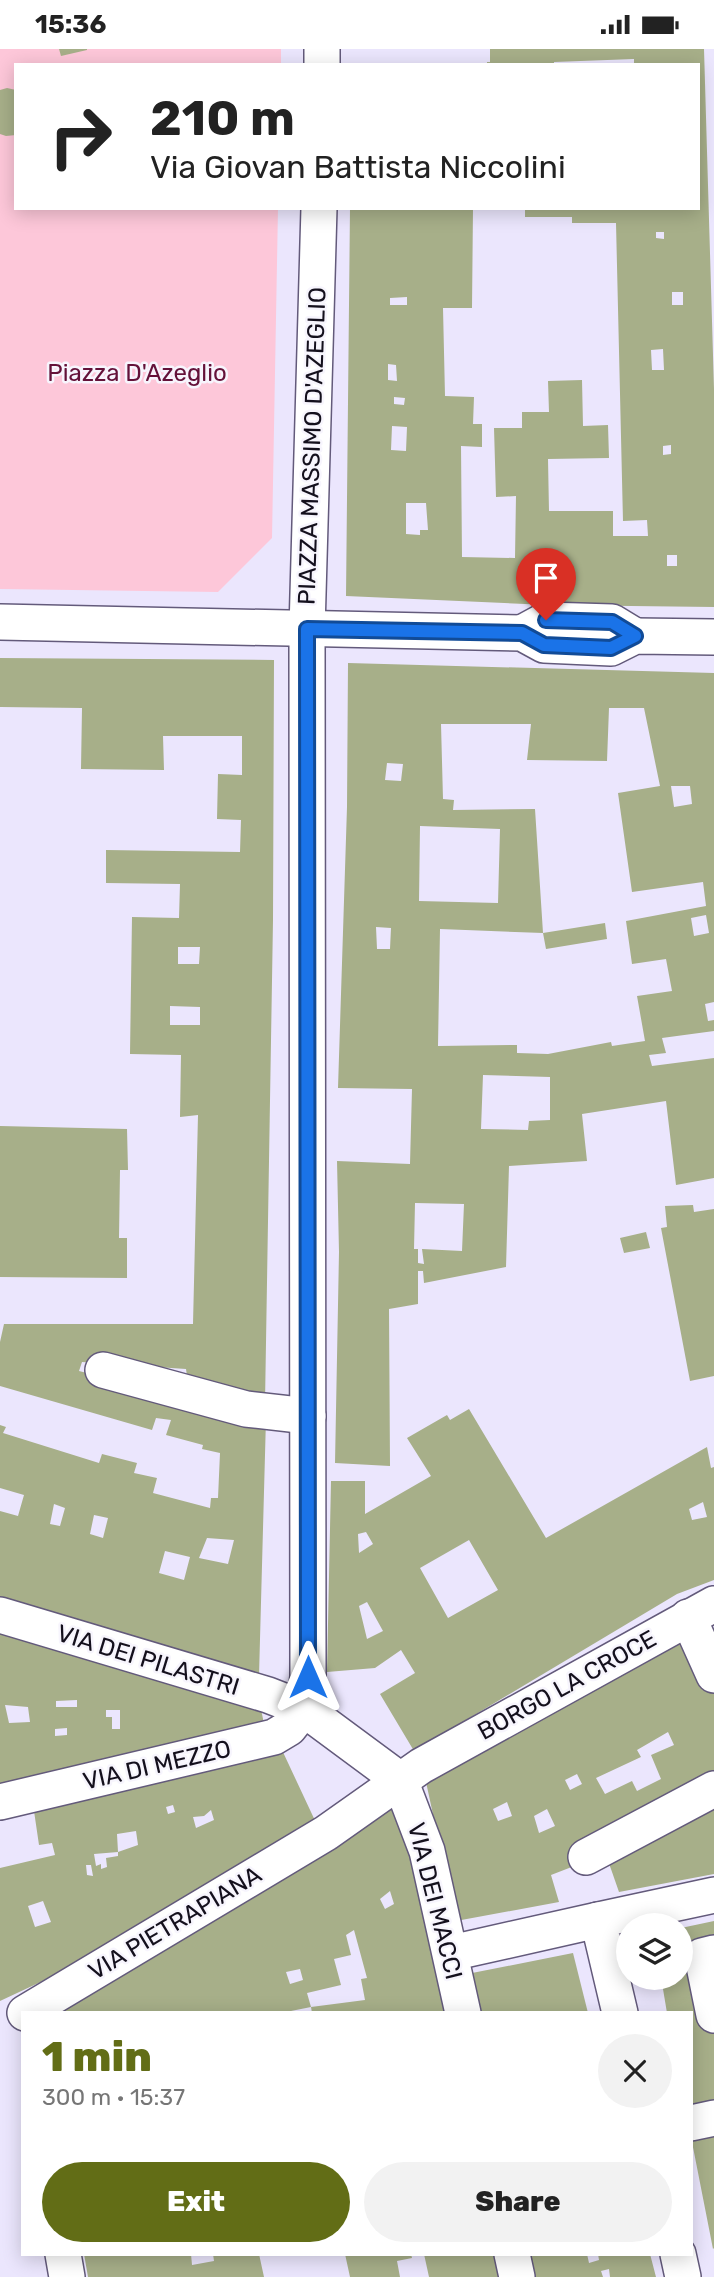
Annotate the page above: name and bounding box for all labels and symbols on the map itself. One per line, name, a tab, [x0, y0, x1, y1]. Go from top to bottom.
street label: PIAZZA MASSIMO D'AZEGLIO	[292, 286, 332, 606]
park label: Piazza D'Azeglio	[47, 359, 227, 387]
pin	[516, 548, 576, 620]
street label: VIA DEI PILASTRI	[53, 1619, 243, 1701]
street label: BORGO LA CROCE	[473, 1624, 661, 1746]
position arrow	[271, 1640, 345, 1714]
street label: VIA DI MEZZO	[80, 1734, 234, 1796]
street label: VIA DEI MACCI	[402, 1820, 468, 1982]
street label: VIA PIETRAPIANA	[84, 1860, 266, 1986]

